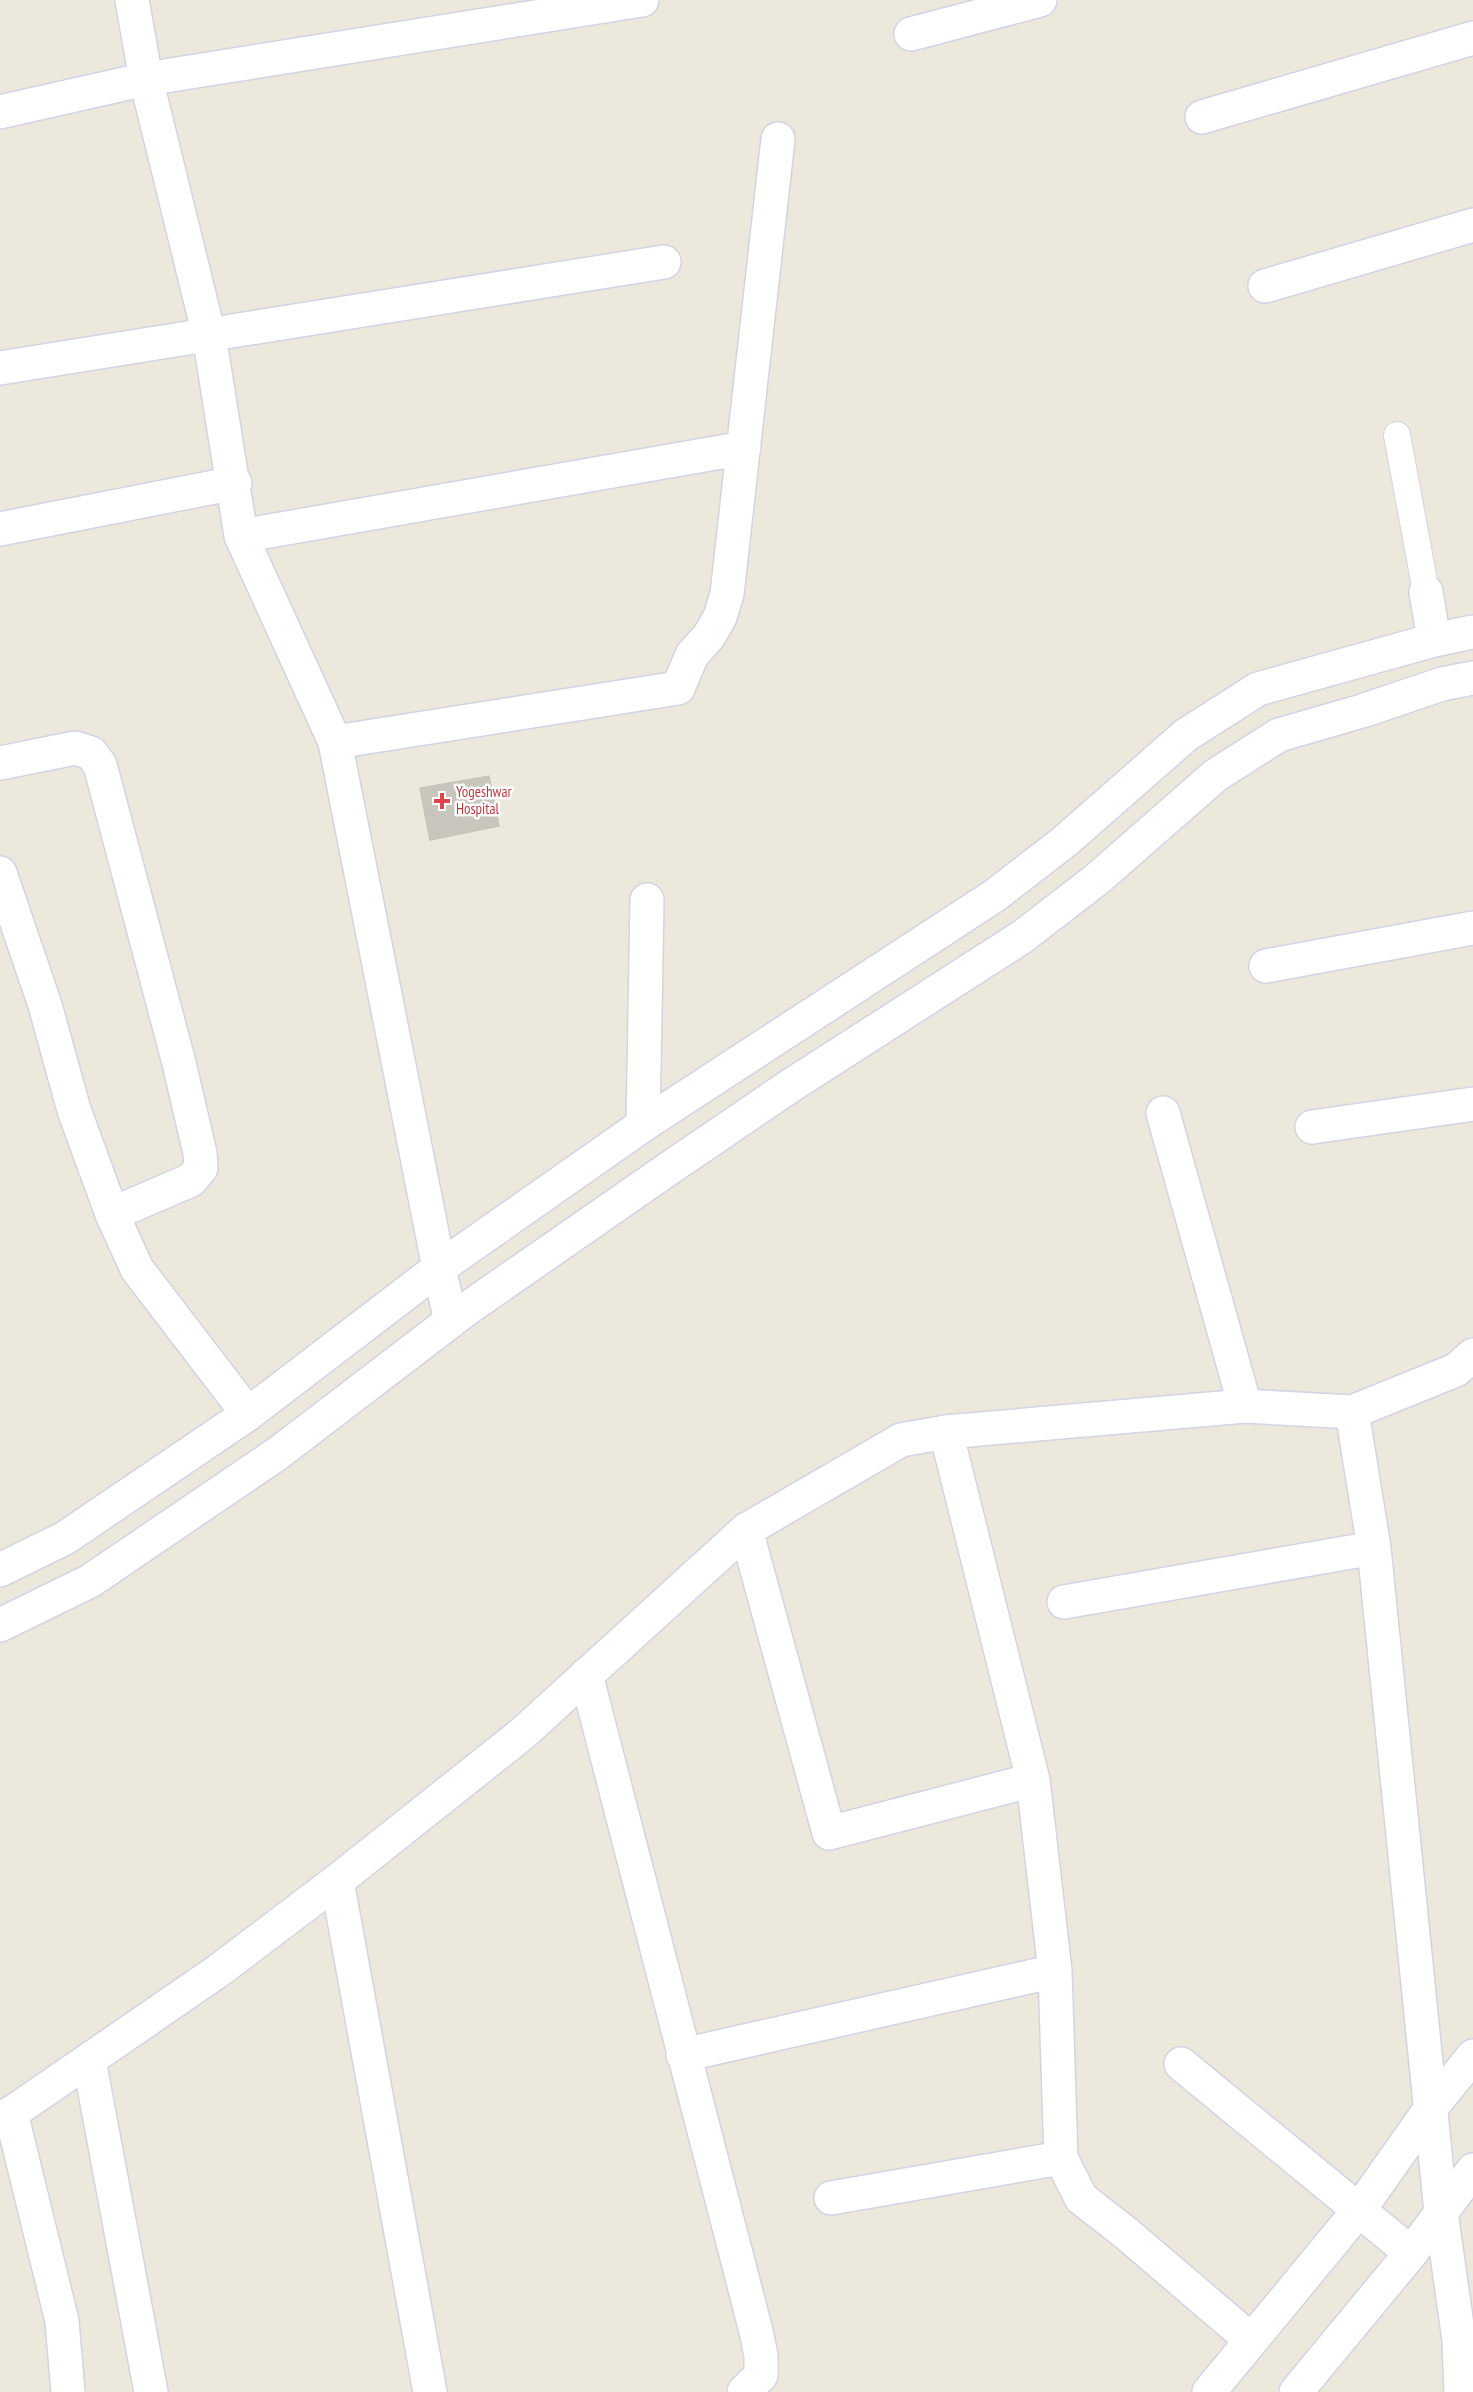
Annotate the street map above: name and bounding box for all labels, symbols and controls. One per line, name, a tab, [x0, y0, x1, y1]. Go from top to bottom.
place label: Yogeshwar Hospital	[456, 782, 512, 818]
marker: Yogeshwar Hospital	[433, 792, 451, 810]

